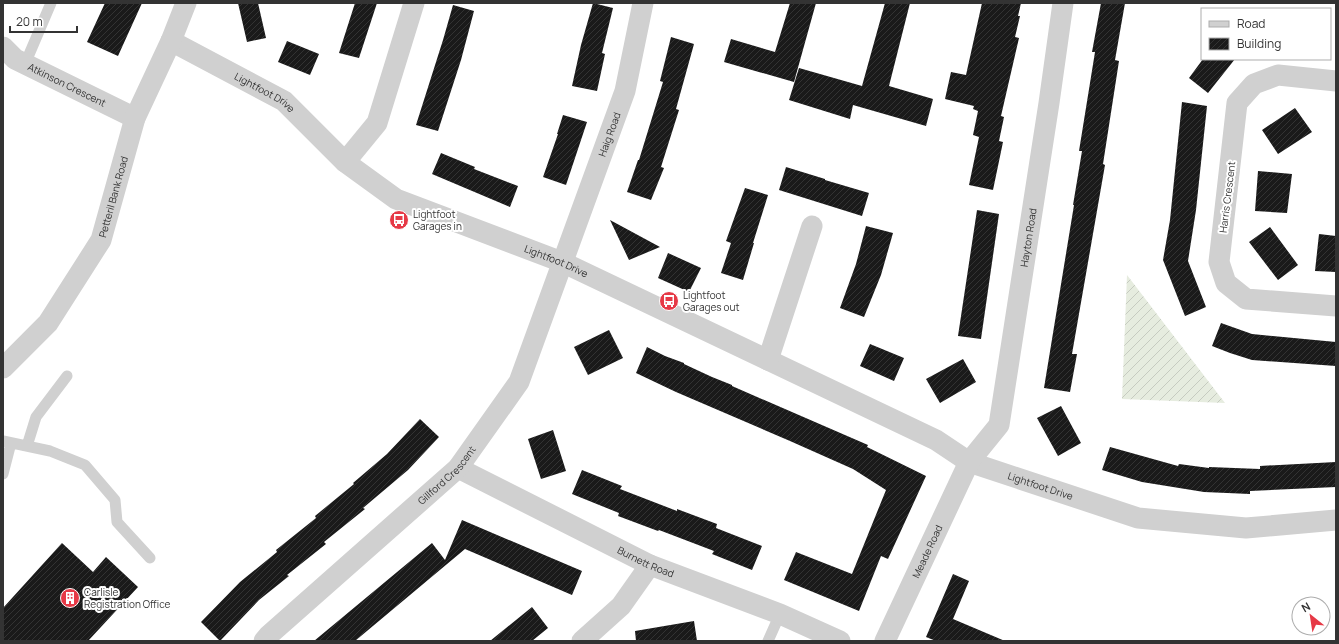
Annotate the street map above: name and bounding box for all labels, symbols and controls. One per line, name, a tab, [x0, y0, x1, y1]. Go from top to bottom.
scale bar	[10, 8, 77, 34]
legend	[1201, 8, 1331, 60]
text: 20 m	[16, 13, 43, 30]
text: Road	[1237, 15, 1265, 32]
text: Building	[1237, 35, 1281, 52]
street label: Atkinson Crescent	[26, 59, 108, 110]
street label: Lightfoot Drive	[232, 69, 298, 115]
street label: Haig Road	[595, 110, 624, 159]
street label: Petteril Bank Road	[95, 154, 131, 239]
street label: Harris Crescent	[1216, 160, 1238, 234]
place label: Lightfoot Garages in	[413, 207, 462, 233]
street label: Hayton Road	[1017, 207, 1040, 268]
bus stop icon: Lightfoot Garages in	[388, 209, 410, 231]
street label: Lightfoot Drive	[522, 241, 591, 281]
place label: Lightfoot Garages out	[683, 288, 739, 314]
bus stop icon: Lightfoot Garages out	[658, 290, 680, 312]
street label: Gillford Crescent	[414, 443, 479, 508]
street label: Lightfoot Drive	[1006, 468, 1075, 503]
street label: Meade Road	[909, 522, 946, 580]
street label: Burnett Road	[615, 543, 676, 580]
place label: Carlisle Registration Office	[84, 585, 171, 611]
building icon: Carlisle Registration Office	[59, 587, 81, 609]
north arrow	[1291, 596, 1331, 636]
text: N	[1299, 598, 1313, 615]

